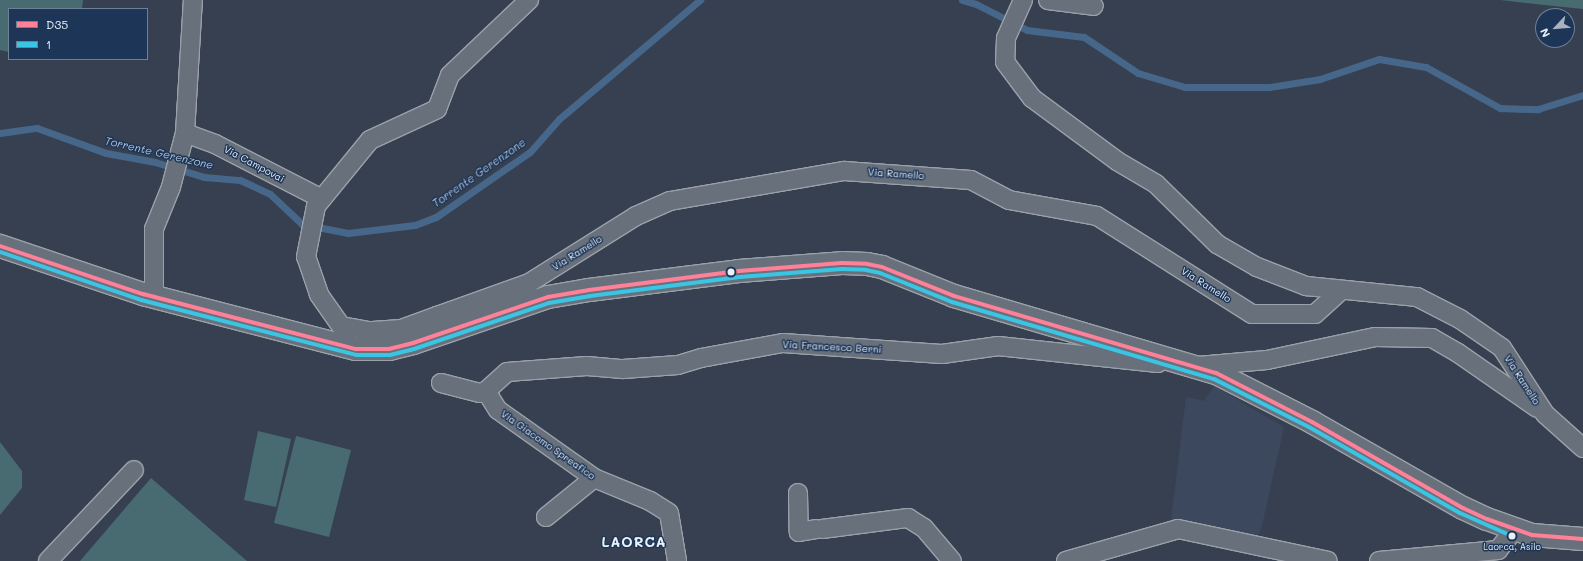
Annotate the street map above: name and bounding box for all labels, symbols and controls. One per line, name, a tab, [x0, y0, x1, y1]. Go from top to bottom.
legend	[8, 8, 148, 60]
north arrow	[1535, 8, 1575, 48]
text: D35	[46, 16, 68, 32]
text: N	[1536, 26, 1553, 40]
text: 1	[46, 36, 51, 52]
water label: Torrente Gerenzone	[104, 134, 214, 172]
water label: Torrente Gerenzone	[430, 136, 528, 210]
street label: Via Campovai	[222, 143, 286, 185]
street label: Via Ramello	[867, 166, 925, 182]
street label: Via Ramello	[550, 233, 604, 273]
street label: Via Ramello	[1179, 265, 1233, 305]
unlabelled marker	[726, 267, 736, 277]
street label: Via Francesco Berni	[782, 338, 882, 356]
street label: Via Ramello	[1502, 353, 1542, 407]
street label: Via Giacomo Spreafico	[498, 408, 598, 482]
marker: Laorca, Asilo	[1507, 531, 1517, 541]
district label: LAORCA	[601, 534, 667, 550]
place label: Laorca, Asilo	[1483, 542, 1541, 552]

